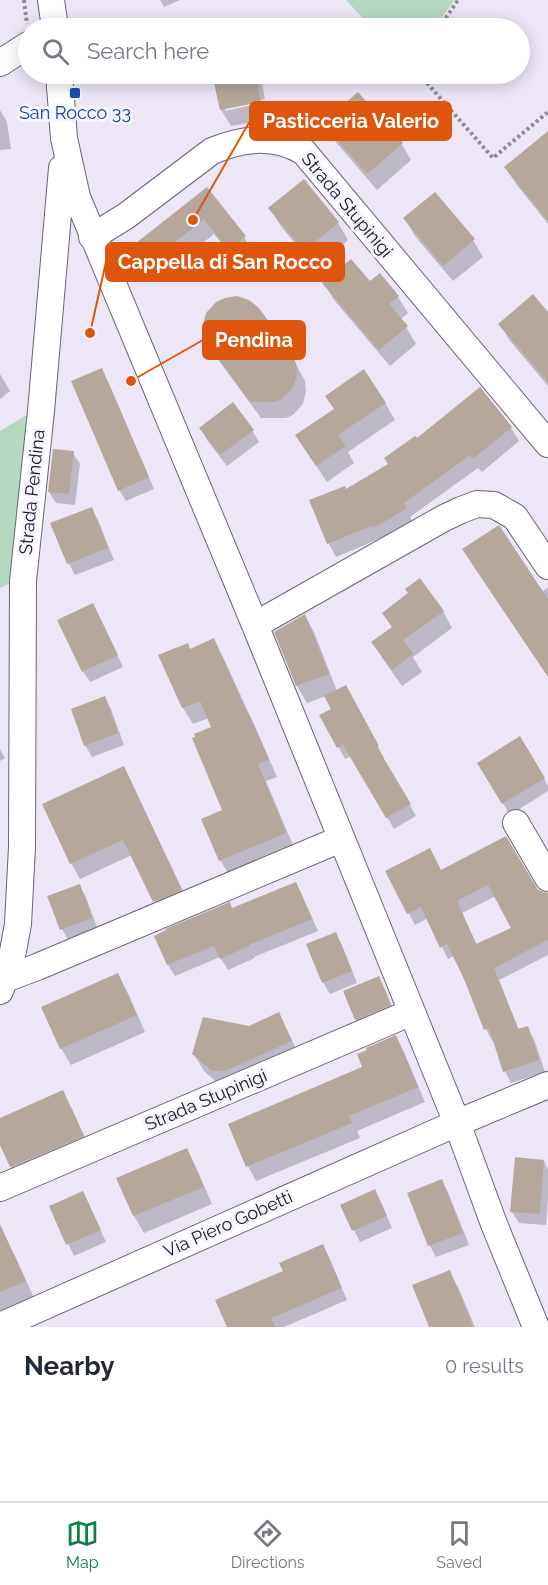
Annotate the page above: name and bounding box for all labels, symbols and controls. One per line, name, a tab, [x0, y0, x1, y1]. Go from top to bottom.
search box	[18, 18, 530, 84]
icon: search	[39, 35, 72, 68]
text: Search here	[87, 38, 209, 64]
marker: San Rocco 33	[68, 86, 82, 100]
place label: San Rocco 33	[19, 102, 131, 123]
callout: Pasticceria Valerio	[250, 102, 451, 140]
text: Pasticceria Valerio	[263, 109, 439, 133]
street label: Strada Stupinigi	[297, 148, 397, 261]
callout: Cappella di San Rocco	[106, 243, 344, 281]
text: Cappella di San Rocco	[118, 250, 332, 274]
callout: Pendina	[203, 321, 305, 359]
text: Pendina	[215, 328, 293, 352]
street label: Strada Pendina	[14, 428, 49, 556]
street label: Strada Stupinigi	[142, 1064, 270, 1135]
street label: Via Piero Gobetti	[160, 1186, 295, 1261]
text: Nearby	[24, 1351, 114, 1381]
text: 0 results	[445, 1354, 524, 1378]
tab: Map	[66, 1517, 99, 1572]
tab: Directions	[231, 1517, 305, 1572]
tab: Saved	[436, 1517, 482, 1572]

